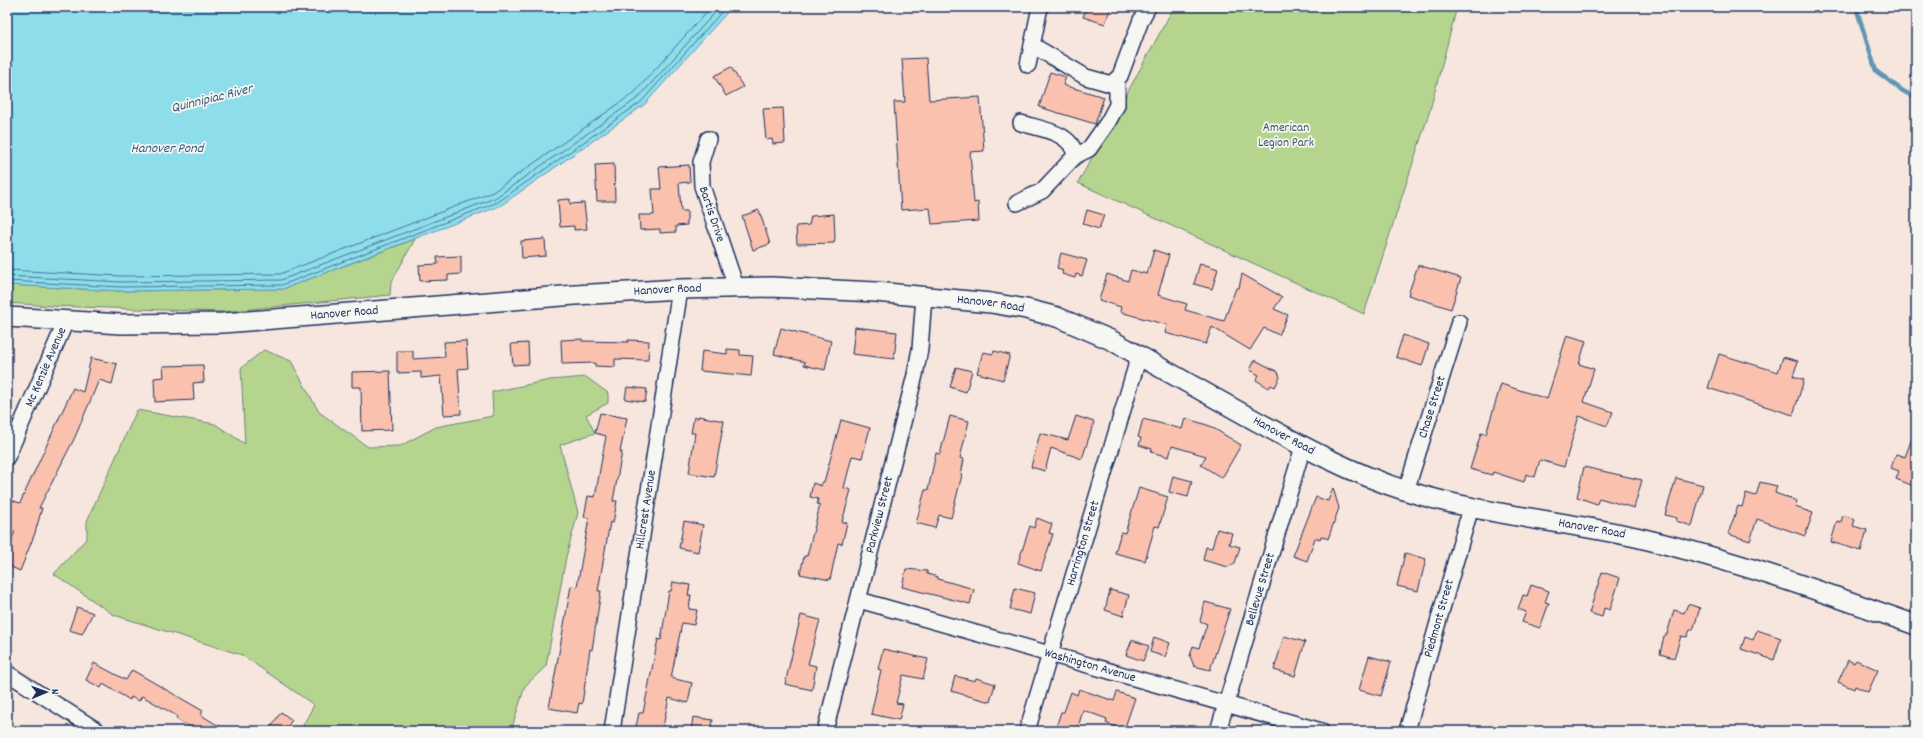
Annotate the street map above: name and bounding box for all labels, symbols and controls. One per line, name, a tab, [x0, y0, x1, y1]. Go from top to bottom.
water label: Quinnipiac River	[169, 79, 257, 119]
park label: American Legion Park	[1258, 119, 1314, 153]
water label: Hanover Pond	[131, 139, 206, 159]
street label: Bartis Drive	[693, 184, 730, 245]
street label: Hanover Road	[633, 279, 702, 301]
street label: Hanover Road	[956, 290, 1026, 318]
street label: Hanover Road	[310, 301, 379, 326]
street label: Mc Kenzie Avenue	[20, 324, 72, 410]
street label: Chase Street	[1414, 373, 1451, 441]
street label: Hanover Road	[1249, 411, 1318, 460]
street label: Hillcrest Avenue	[631, 468, 662, 551]
street label: Parkview Street	[861, 474, 899, 555]
street label: Harrington Street	[1061, 498, 1105, 588]
street label: Hanover Road	[1557, 513, 1627, 544]
street label: Bellevue Street	[1241, 550, 1280, 628]
street label: Piedmont Street	[1419, 577, 1459, 660]
street label: Washington Avenue	[1042, 643, 1138, 688]
north arrow	[26, 672, 66, 712]
text: N	[46, 689, 62, 695]

